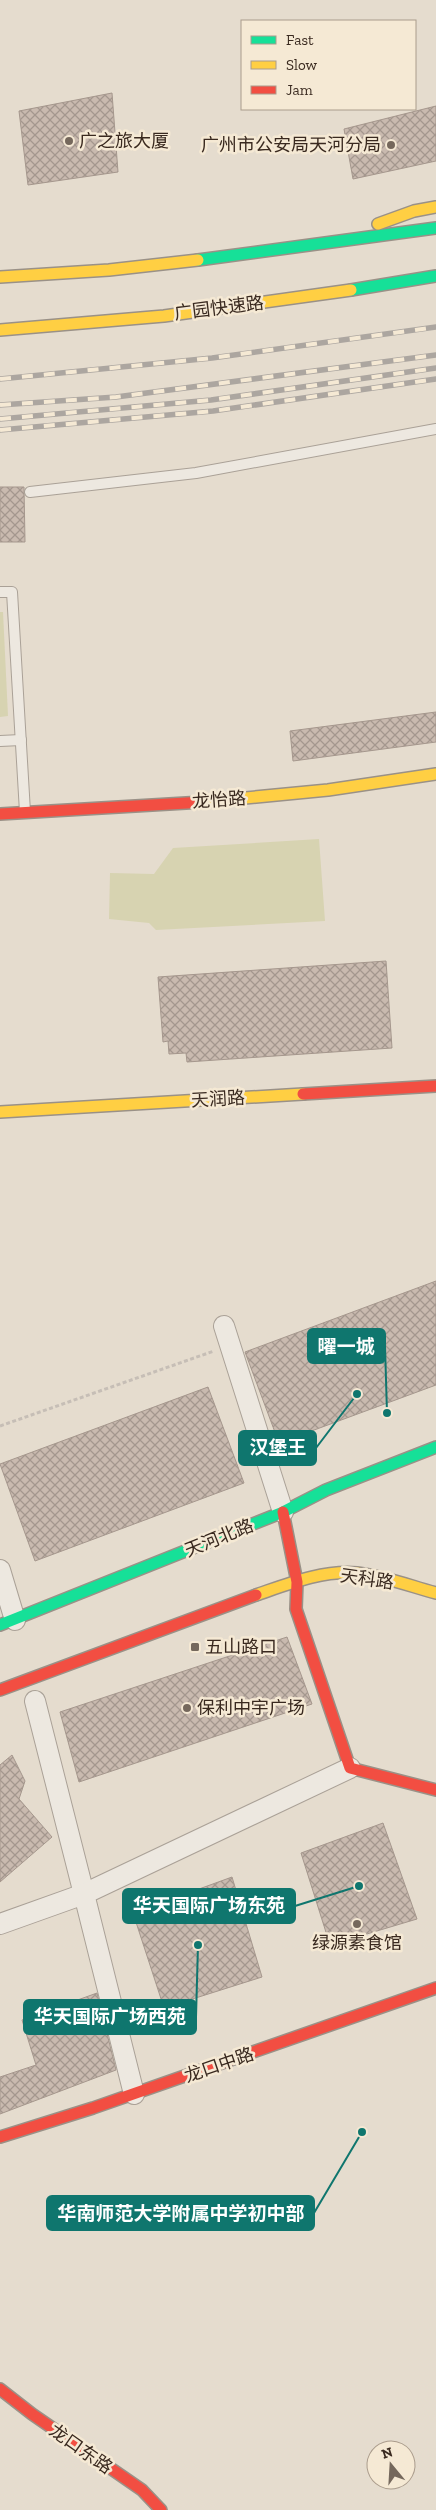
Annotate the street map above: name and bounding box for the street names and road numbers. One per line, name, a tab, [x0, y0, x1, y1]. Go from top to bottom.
street label: 广园快速路	[173, 292, 265, 324]
street label: 龙怡路	[191, 787, 247, 813]
street label: 天润路	[190, 1087, 246, 1111]
street label: 天河北路	[182, 1514, 256, 1562]
street label: 天科路	[339, 1564, 395, 1594]
street label: 龙口中路	[181, 2043, 257, 2087]
street label: 龙口东路	[45, 2419, 117, 2479]

